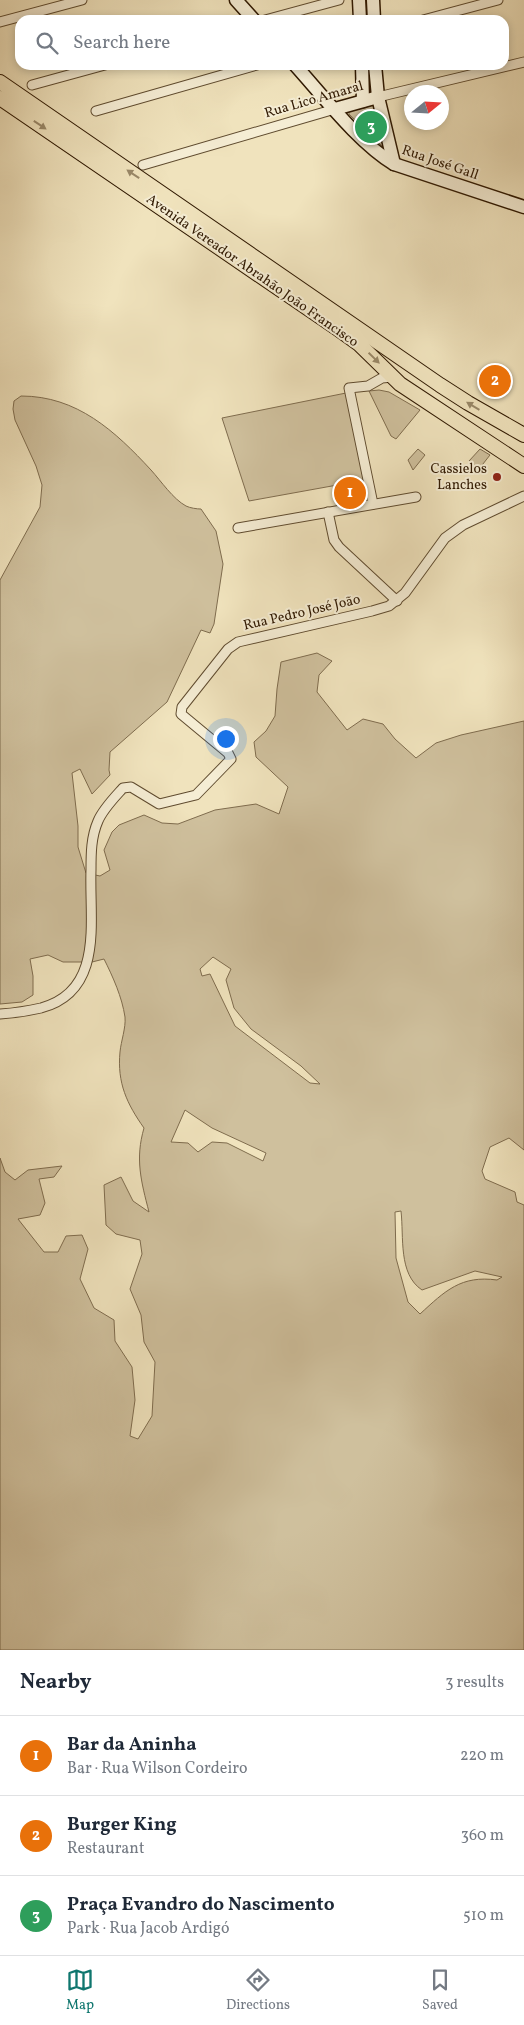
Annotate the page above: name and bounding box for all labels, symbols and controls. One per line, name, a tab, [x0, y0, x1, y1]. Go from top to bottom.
search box	[15, 15, 509, 70]
icon: search	[33, 29, 61, 57]
text: Search here	[73, 30, 170, 56]
street label: Rua Lico Amaral	[262, 77, 366, 123]
north arrow	[404, 85, 449, 130]
pin: 3	[355, 108, 387, 146]
one-way arrow	[34, 120, 47, 130]
street label: Rua José Gall	[399, 141, 481, 185]
one-way arrow	[127, 169, 140, 179]
street label: Avenida Vereador Abrahão João Francisco	[142, 190, 362, 352]
one-way arrow	[368, 352, 380, 364]
pin: 2	[479, 362, 511, 400]
one-way arrow	[467, 401, 480, 410]
place label: Cassielos Lanches	[430, 460, 487, 495]
marker: Cassielos Lanches	[491, 471, 503, 483]
pin: 1	[334, 474, 366, 512]
street label: Rua Pedro José João	[242, 590, 362, 636]
your location	[213, 726, 239, 752]
text: Nearby	[20, 1668, 91, 1697]
text: 3 results	[445, 1672, 504, 1694]
text: Bar da Aninha	[67, 1732, 197, 1758]
text: 1	[33, 1745, 39, 1767]
text: 220 m	[460, 1745, 504, 1767]
text: Bar · Rua Wilson Cordeiro	[67, 1758, 247, 1780]
text: Burger King	[67, 1812, 177, 1838]
text: 2	[32, 1825, 40, 1847]
text: 360 m	[461, 1825, 504, 1847]
text: Restaurant	[67, 1838, 145, 1860]
text: Praça Evandro do Nascimento	[67, 1892, 335, 1918]
text: 3	[32, 1905, 40, 1927]
text: 510 m	[463, 1905, 504, 1927]
text: Park · Rua Jacob Ardigó	[67, 1918, 230, 1940]
tab: Map	[66, 1966, 94, 2015]
tab: Directions	[226, 1966, 290, 2015]
tab: Saved	[422, 1966, 458, 2015]

